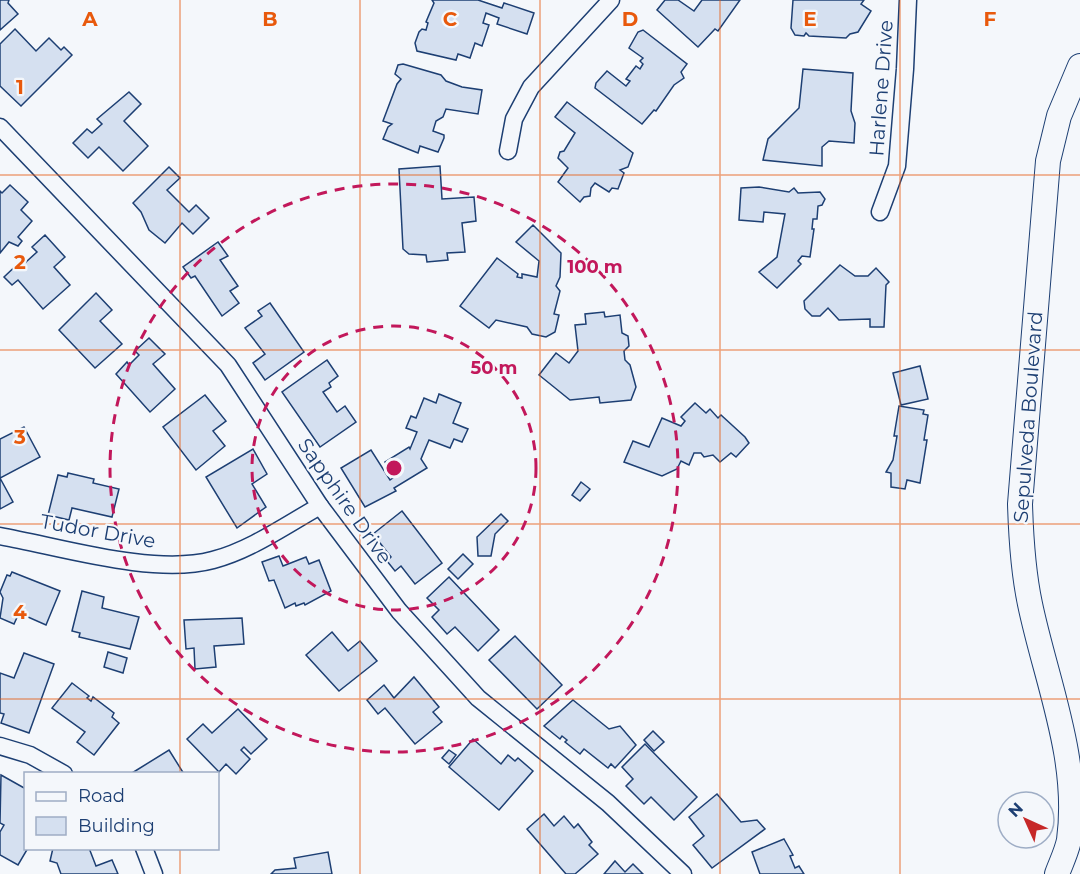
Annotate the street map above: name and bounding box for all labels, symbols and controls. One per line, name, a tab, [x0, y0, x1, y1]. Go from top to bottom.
text: A	[81, 7, 98, 31]
text: B	[262, 7, 278, 31]
text: C	[443, 7, 458, 31]
text: D	[622, 7, 638, 31]
text: E	[803, 7, 817, 31]
text: F	[984, 7, 997, 31]
street label: Harlene Drive	[864, 19, 898, 157]
text: 1	[16, 75, 24, 99]
text: 2	[14, 250, 26, 274]
text: 100 m	[567, 256, 623, 278]
street label: Sepulveda Boulevard	[1009, 310, 1047, 524]
text: 50 m	[471, 357, 517, 379]
text: 3	[13, 425, 26, 449]
street label: Sapphire Drive	[293, 434, 397, 568]
centre of rings	[384, 458, 404, 478]
street label: Tudor Drive	[39, 509, 157, 553]
text: 4	[13, 600, 27, 624]
legend	[24, 772, 219, 850]
text: Road	[78, 785, 125, 807]
north arrow	[996, 790, 1056, 850]
text: N	[1004, 798, 1027, 821]
text: Building	[78, 815, 155, 837]

